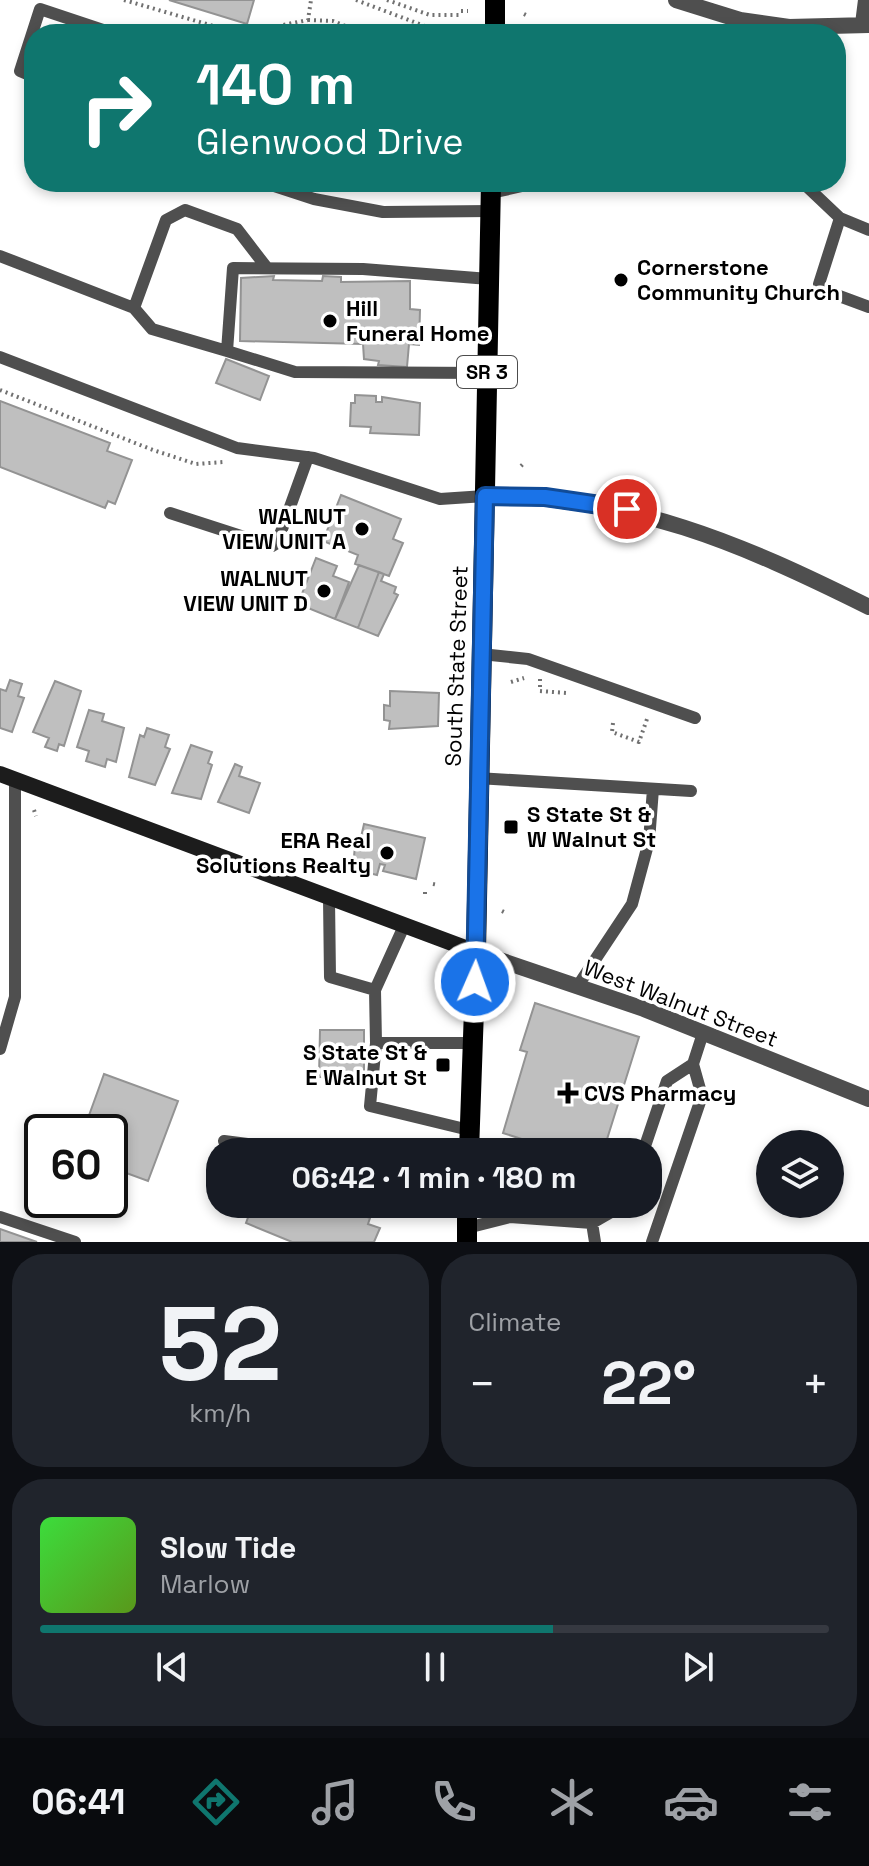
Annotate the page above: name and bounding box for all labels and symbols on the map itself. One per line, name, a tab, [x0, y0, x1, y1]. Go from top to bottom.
place label: Cornerstone Community Church	[637, 253, 840, 306]
marker: Cornerstone Community Church	[612, 271, 630, 289]
place label: Hill Funeral Home	[346, 294, 490, 347]
marker: Hill Funeral Home	[321, 312, 339, 330]
road number: SR 3	[457, 356, 517, 388]
pin	[593, 475, 661, 543]
place label: WALNUT VIEW UNIT A	[222, 502, 346, 555]
marker: WALNUT VIEW UNIT A	[353, 520, 371, 538]
place label: WALNUT VIEW UNIT D	[183, 564, 308, 617]
street label: South State Street	[439, 565, 473, 767]
marker: WALNUT VIEW UNIT D	[315, 582, 333, 600]
place label: S State St & W Walnut St	[527, 800, 656, 853]
marker: S State St & W Walnut St	[502, 818, 520, 836]
place label: ERA Real Solutions Realty	[196, 826, 371, 879]
marker: ERA Real Solutions Realty	[378, 844, 396, 862]
position arrow	[433, 940, 517, 1024]
street label: West Walnut Street	[580, 953, 782, 1053]
place label: S State St & E Walnut St	[303, 1038, 427, 1091]
marker: S State St & E Walnut St	[434, 1056, 452, 1074]
place label: CVS Pharmacy	[584, 1079, 736, 1107]
marker: CVS Pharmacy	[559, 1084, 577, 1102]
speed limit sign: 60	[24, 1114, 128, 1218]

